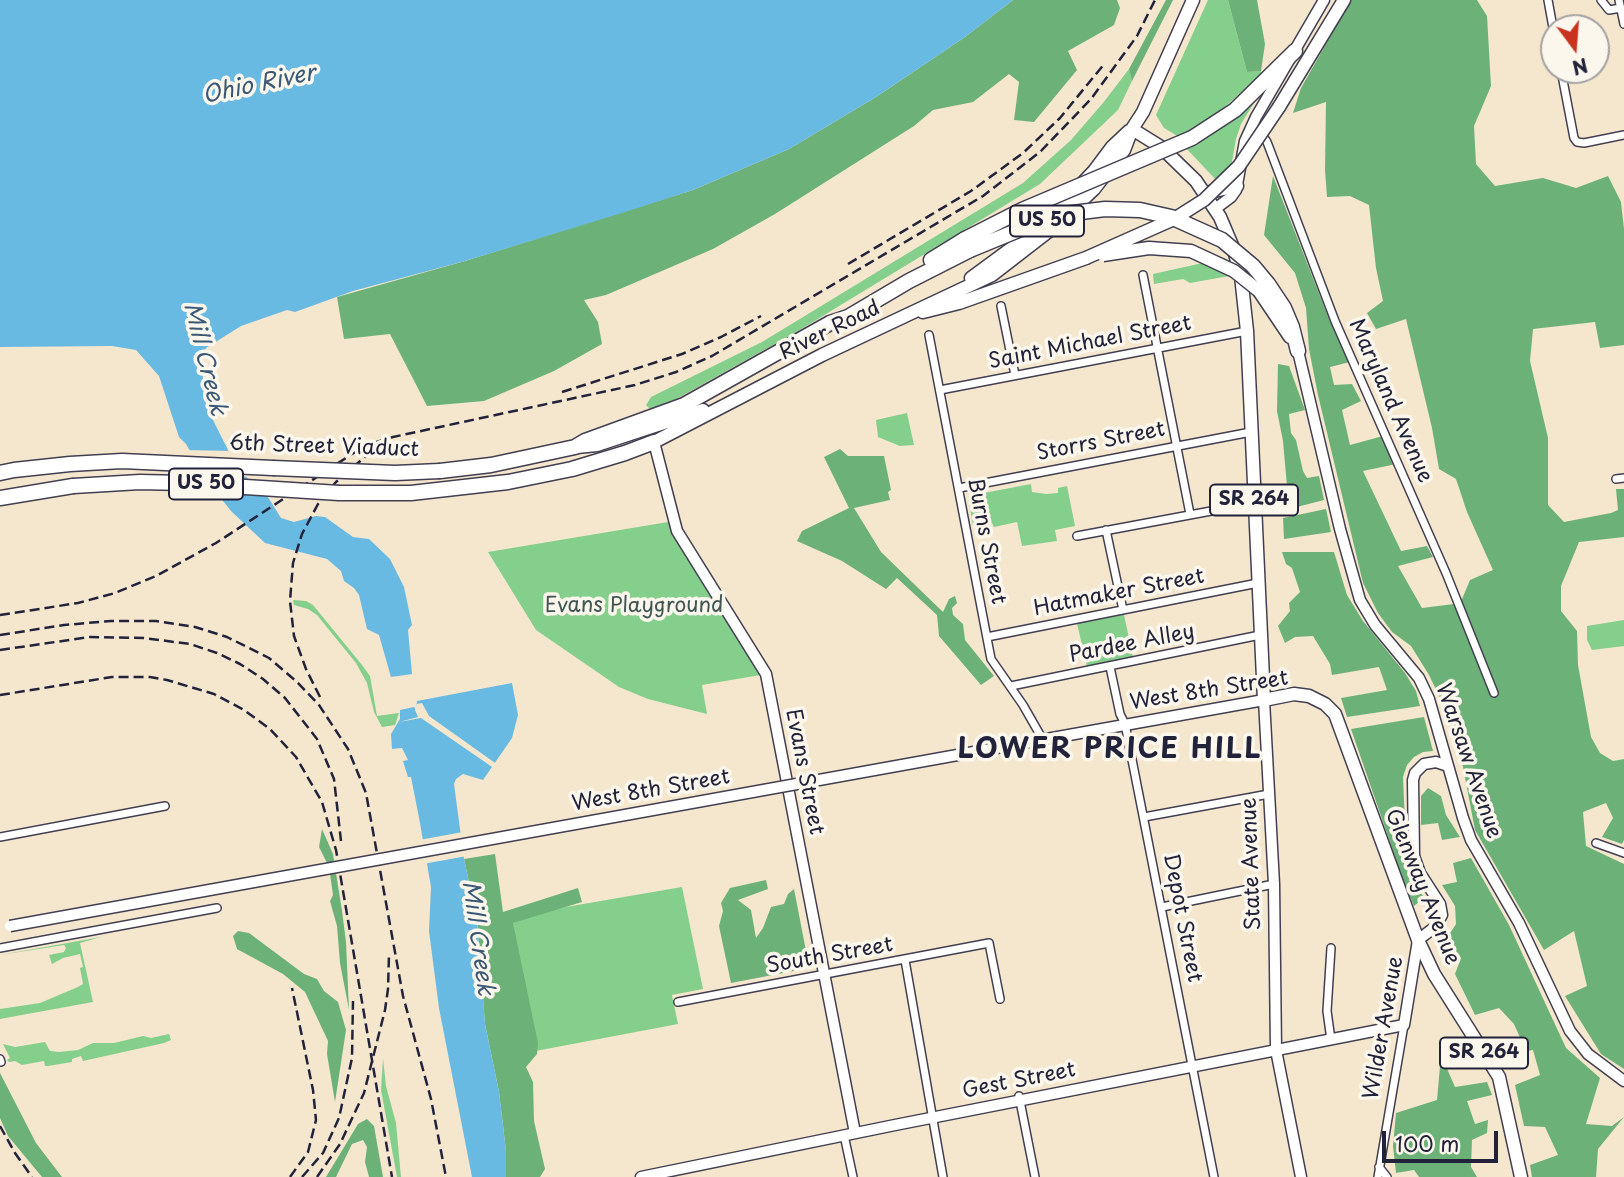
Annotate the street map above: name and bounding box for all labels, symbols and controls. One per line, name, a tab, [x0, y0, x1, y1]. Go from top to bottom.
north arrow	[1540, 14, 1610, 84]
text: N	[1569, 52, 1591, 83]
water label: Ohio River	[200, 60, 318, 110]
road number: US 50	[1010, 206, 1084, 236]
street label: River Road	[775, 296, 885, 366]
water label: Mill Creek	[177, 300, 231, 418]
street label: Saint Michael Street	[987, 311, 1193, 375]
street label: Maryland Avenue	[1343, 315, 1437, 487]
street label: Storrs Street	[1035, 417, 1167, 467]
street label: 6th Street Viaduct	[229, 431, 419, 463]
road number: US 50	[169, 468, 243, 499]
street label: Burns Street	[961, 476, 1011, 606]
road number: SR 264	[1210, 485, 1298, 516]
street label: Hatmaker Street	[1031, 564, 1207, 622]
park label: Evans Playground	[545, 593, 723, 619]
street label: Pardee Alley	[1067, 620, 1197, 668]
street label: West 8th Street	[1128, 666, 1290, 716]
street label: Warsaw Avenue	[1430, 680, 1506, 842]
street label: Evans Street	[779, 707, 829, 837]
district label: LOWER PRICE HILL	[961, 733, 1259, 767]
street label: West 8th Street	[570, 765, 732, 817]
street label: State Avenue	[1237, 797, 1267, 931]
street label: Glenway Avenue	[1379, 805, 1465, 969]
street label: Depot Street	[1157, 851, 1207, 985]
water label: Mill Creek	[455, 879, 499, 997]
street label: South Street	[765, 933, 895, 979]
street label: Wilder Avenue	[1359, 954, 1409, 1102]
road number: SR 264	[1440, 1037, 1528, 1068]
street label: Gest Street	[960, 1058, 1078, 1104]
scale bar	[1386, 1118, 1502, 1162]
text: 100 m	[1395, 1127, 1459, 1159]

